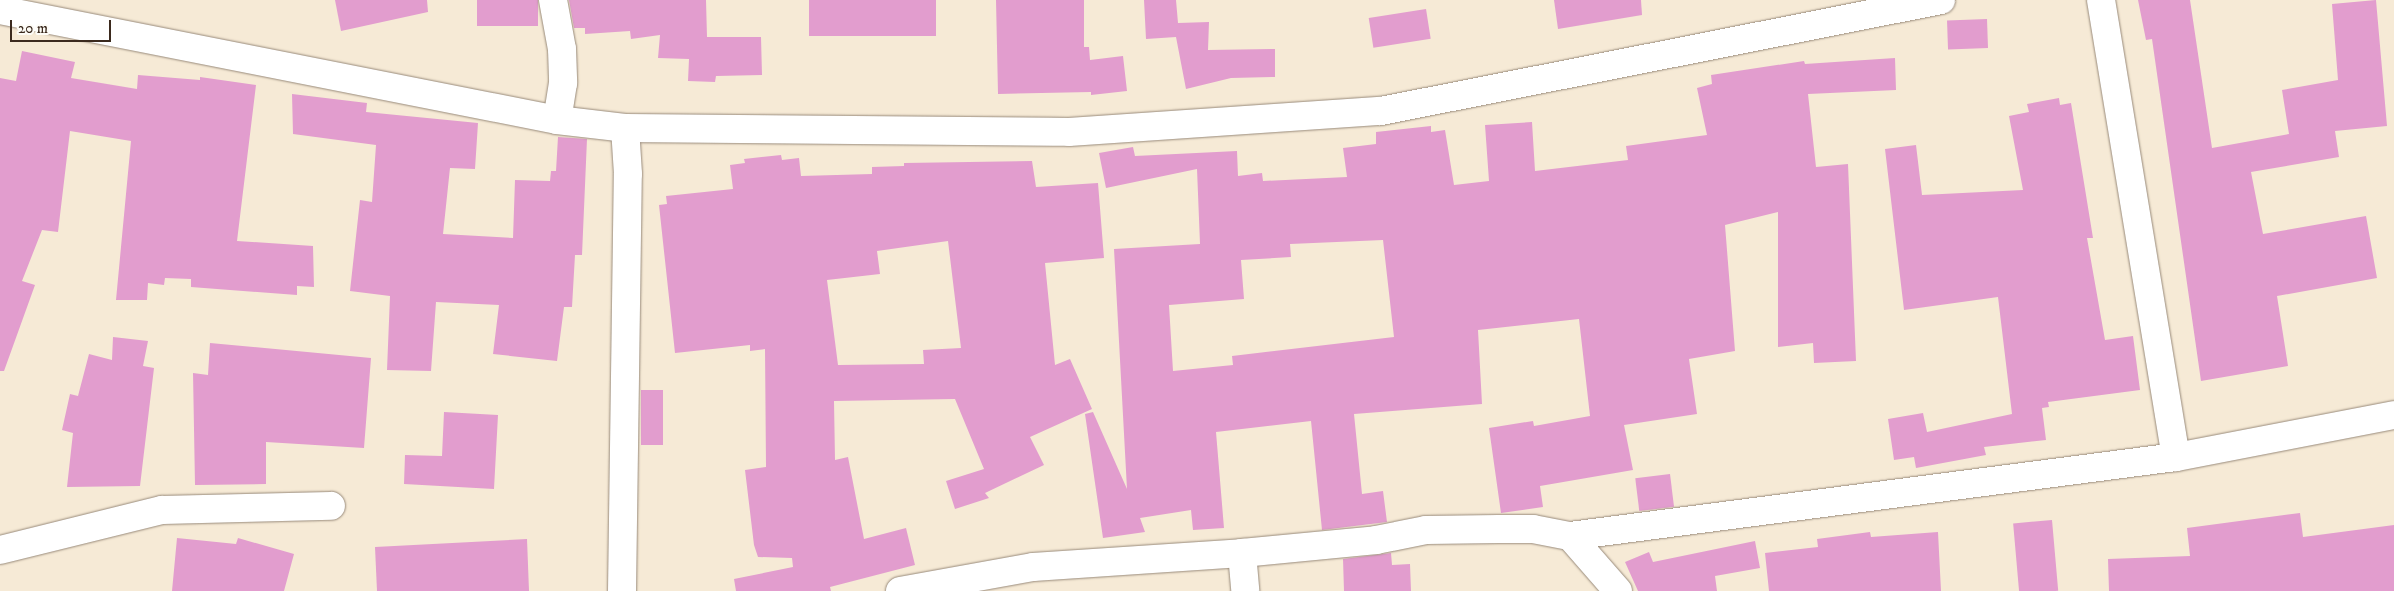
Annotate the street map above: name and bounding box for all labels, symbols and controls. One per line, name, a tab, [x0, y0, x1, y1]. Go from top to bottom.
scale bar	[12, 10, 114, 42]
text: 20 m	[18, 19, 48, 38]

